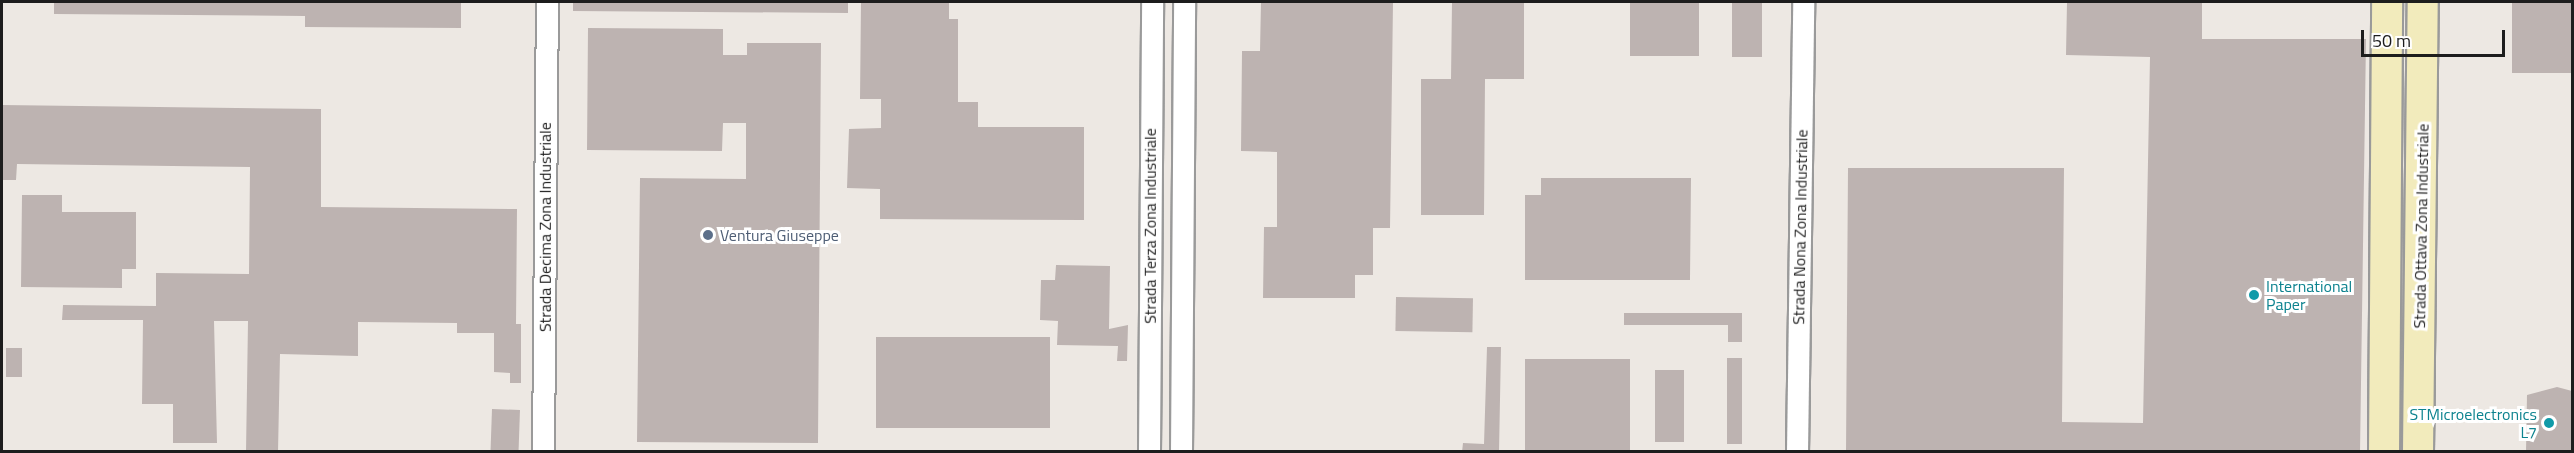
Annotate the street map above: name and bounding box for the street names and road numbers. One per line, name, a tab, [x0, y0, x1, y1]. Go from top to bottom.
street label: Strada Decima Zona Industriale	[535, 122, 555, 332]
street label: Strada Ottava Zona Industriale	[2410, 123, 2432, 329]
street label: Strada Terza Zona Industriale	[1140, 128, 1160, 324]
street label: Strada Nona Zona Industriale	[1789, 129, 1811, 325]

